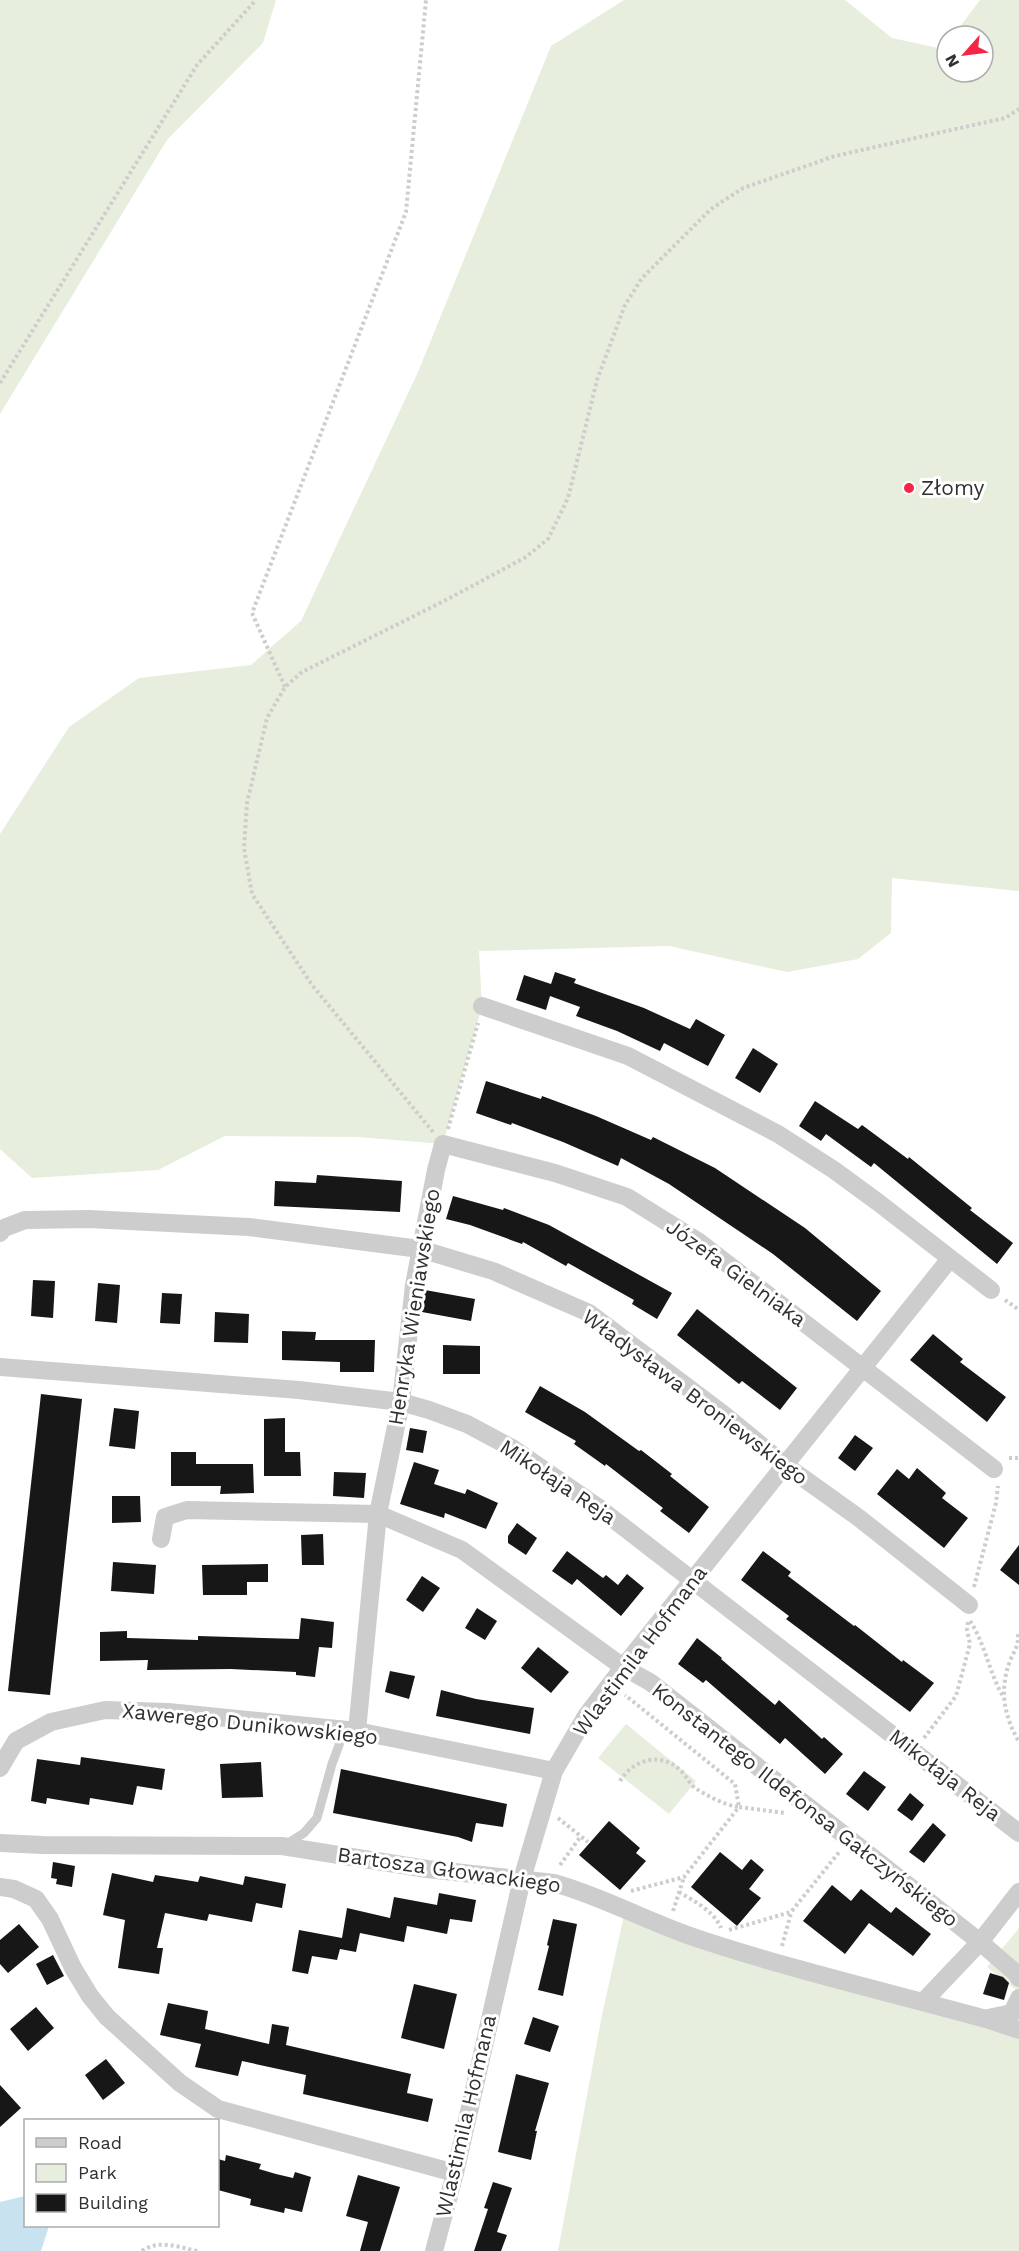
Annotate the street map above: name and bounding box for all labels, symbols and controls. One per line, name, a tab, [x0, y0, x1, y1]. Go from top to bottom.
north arrow	[935, 24, 995, 84]
text: N	[941, 51, 963, 71]
place label: Złomy	[921, 475, 985, 500]
marker: Złomy	[902, 481, 916, 495]
street label: Henryka Wieniawskiego	[382, 1187, 445, 1427]
street label: Józefa Gielniaka	[661, 1213, 811, 1332]
street label: Władysława Broniewskiego	[577, 1303, 813, 1490]
street label: Mikołaja Reja	[495, 1434, 621, 1530]
street label: Wlastimila Hofmana	[567, 1560, 712, 1741]
street label: Konstantego Ildefonsa Gałczyńskiego	[647, 1677, 964, 1932]
street label: Xawerego Dunikowskiego	[121, 1698, 379, 1749]
street label: Mikołaja Reja	[885, 1723, 1006, 1826]
street label: Bartosza Głowackiego	[336, 1841, 562, 1898]
street label: Wlastimila Hofmana	[430, 2012, 501, 2220]
legend	[24, 2119, 219, 2227]
text: Road	[78, 2132, 122, 2153]
text: Park	[78, 2162, 117, 2183]
text: Building	[78, 2192, 148, 2213]

